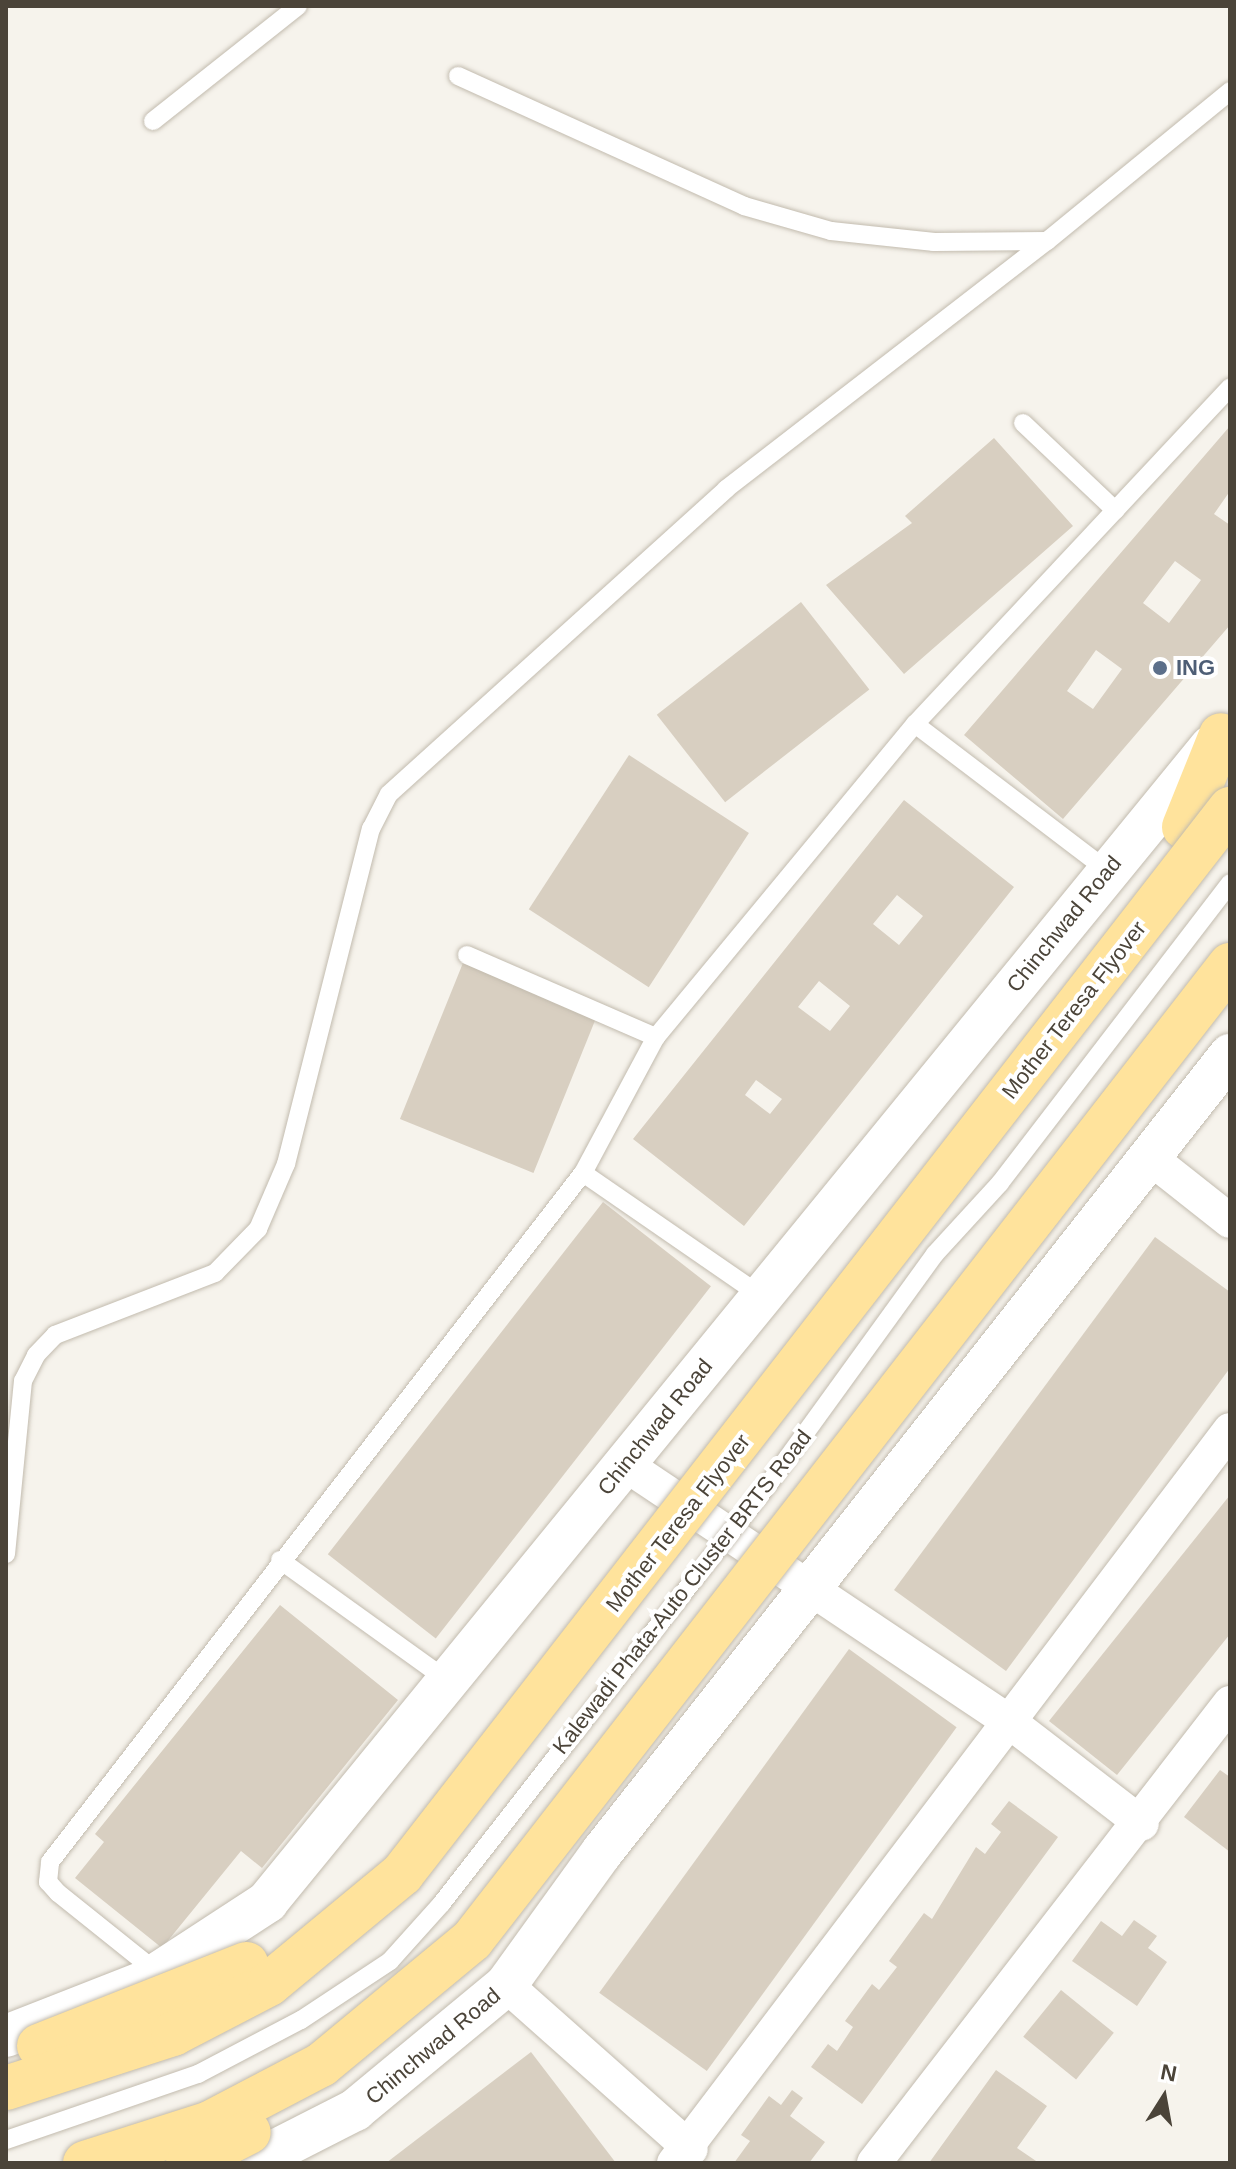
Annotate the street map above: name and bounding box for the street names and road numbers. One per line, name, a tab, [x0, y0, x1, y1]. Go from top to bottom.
street label: Chinchwad Road	[1001, 851, 1127, 997]
street label: Mother Teresa Flyover	[996, 916, 1152, 1104]
street label: Chinchwad Road	[592, 1354, 718, 1500]
street label: Kalewadi Phata-Auto Cluster BRTS Road	[547, 1425, 817, 1759]
street label: Mother Teresa Flyover	[600, 1429, 756, 1617]
street label: Chinchwad Road	[360, 1982, 506, 2110]

